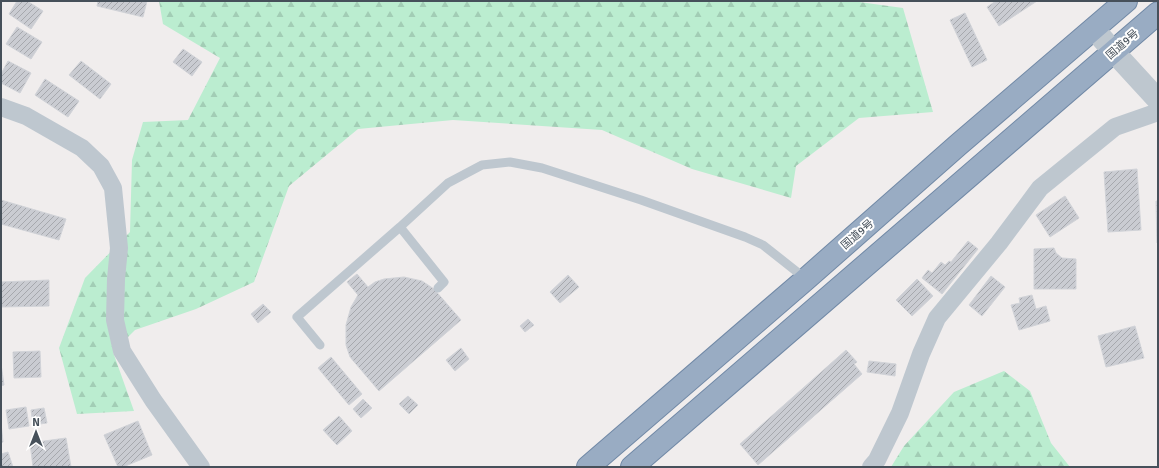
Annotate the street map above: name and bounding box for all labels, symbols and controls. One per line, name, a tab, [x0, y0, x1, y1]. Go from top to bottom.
street label: 国道9号	[1103, 27, 1141, 62]
street label: 国道9号	[838, 217, 876, 252]
north arrow	[16, 412, 56, 452]
text: N	[32, 416, 40, 429]

